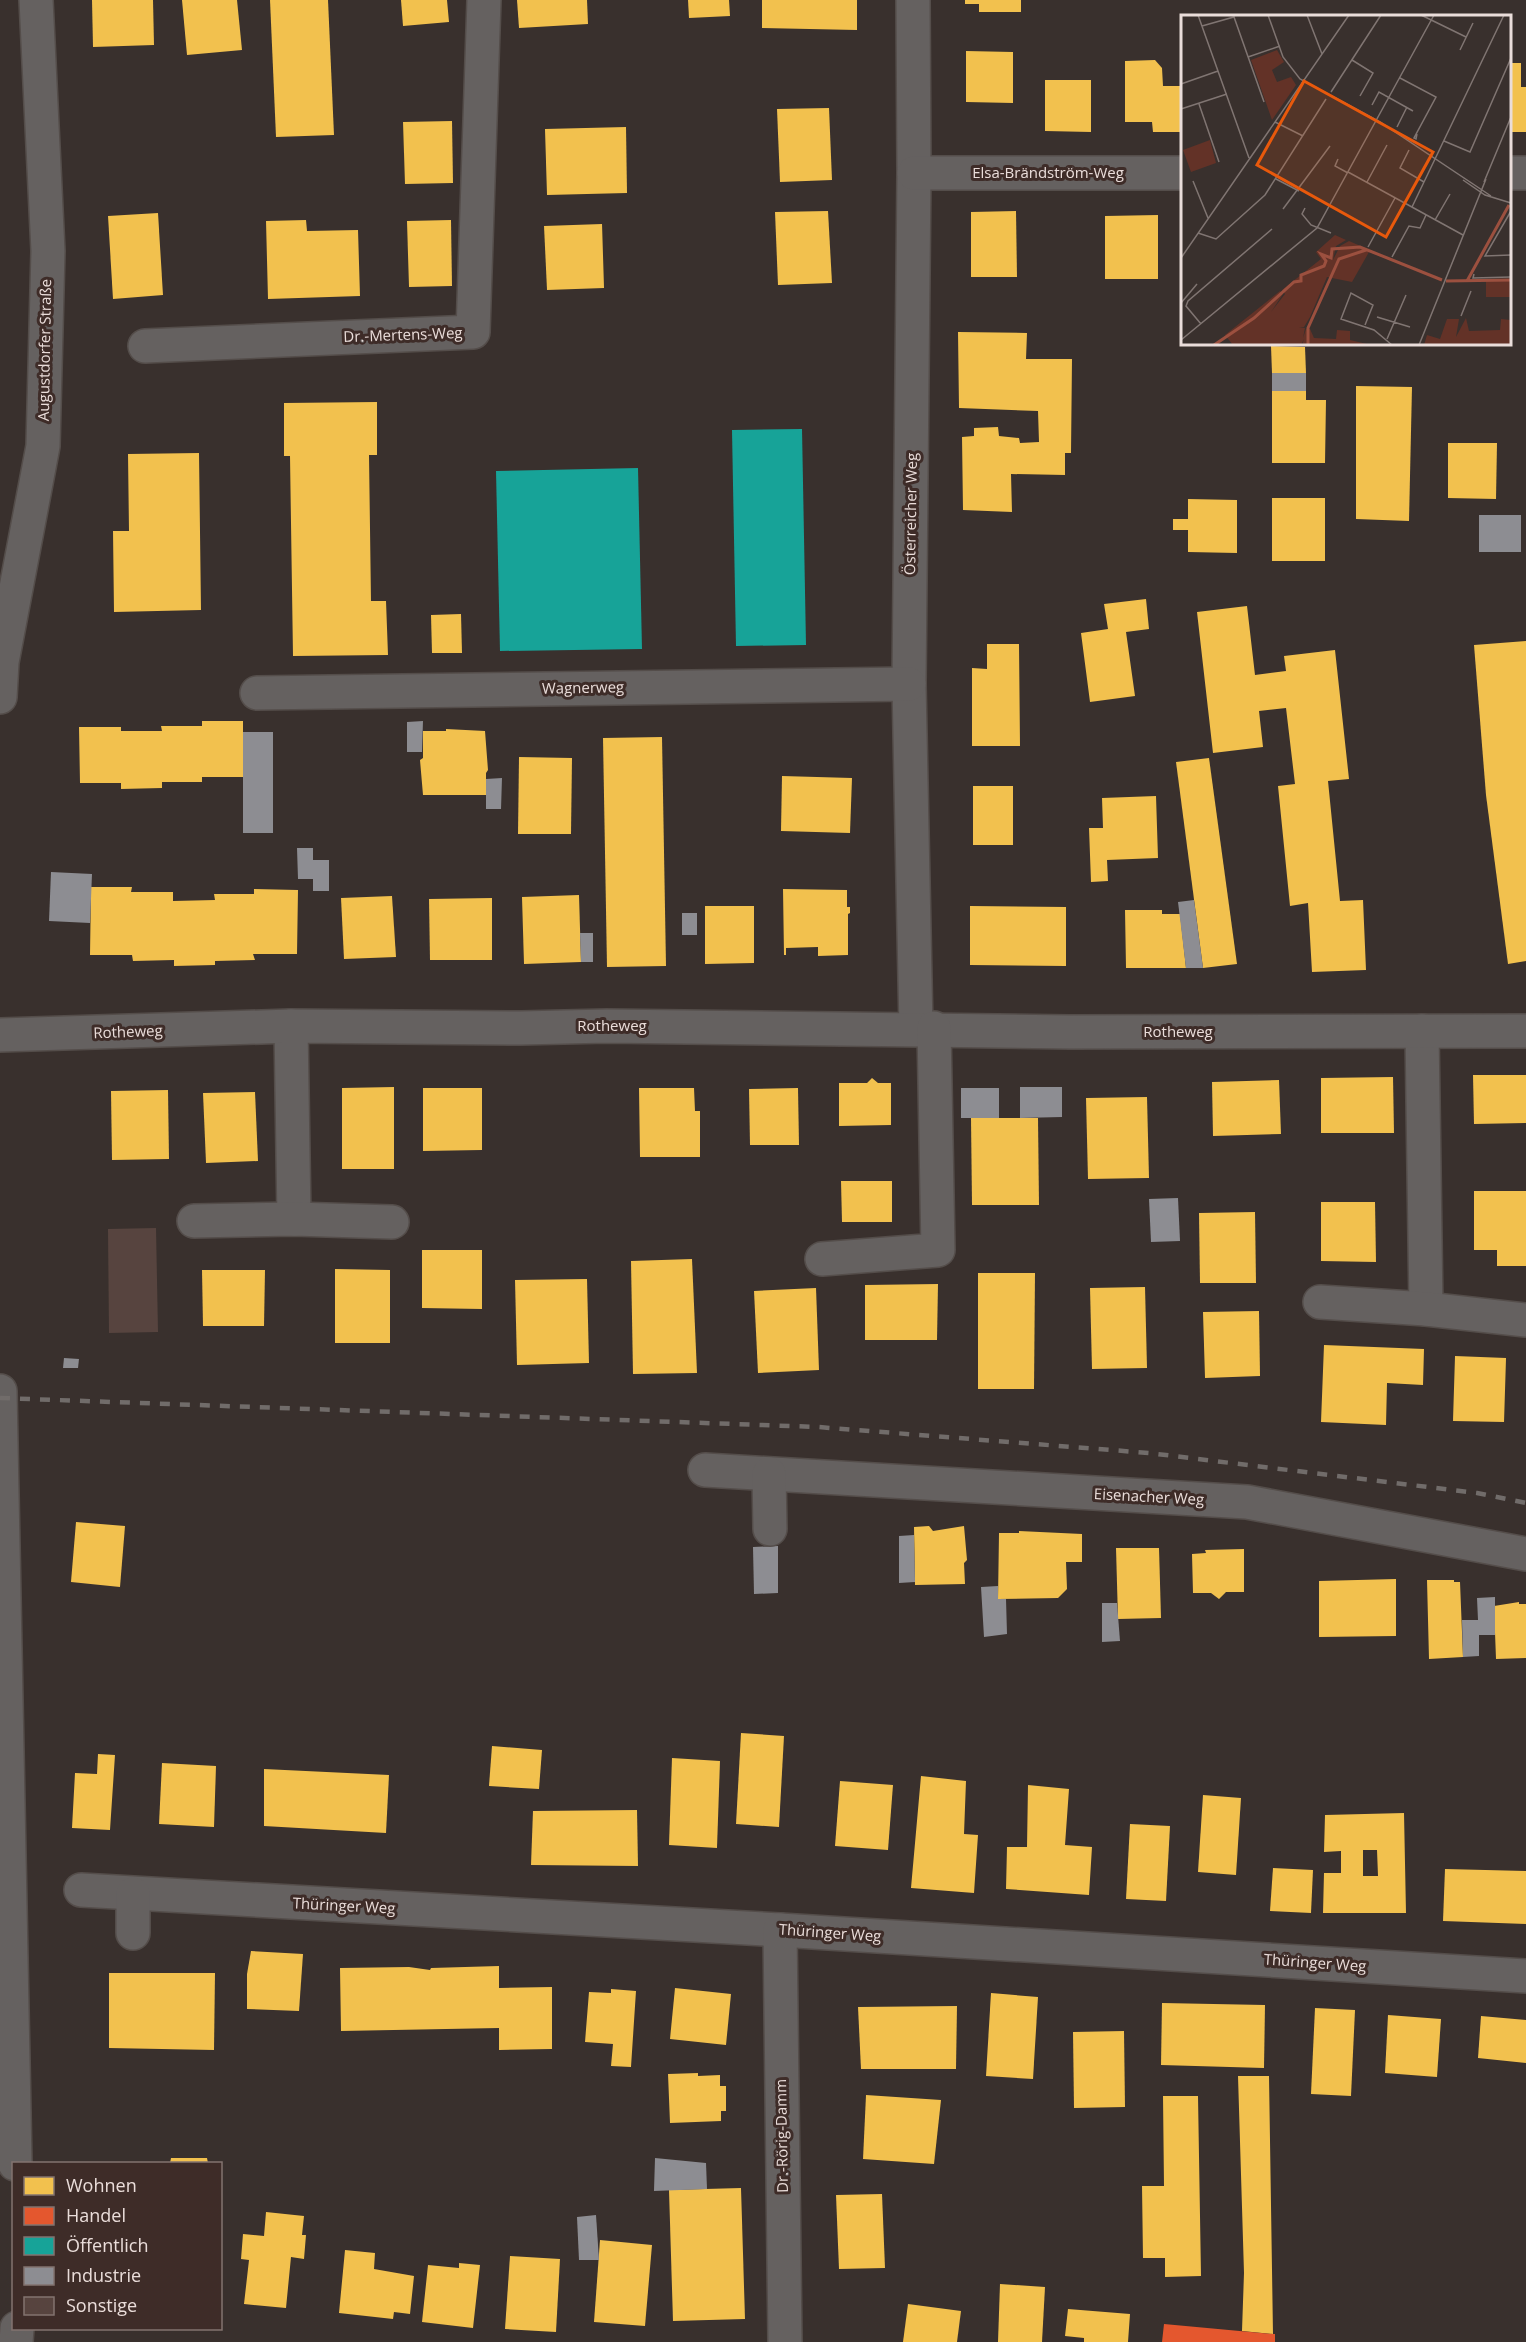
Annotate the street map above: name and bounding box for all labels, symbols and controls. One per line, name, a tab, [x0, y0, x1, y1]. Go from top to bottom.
inset map	[1181, 15, 1511, 345]
street label: Elsa-Brändström-Weg	[972, 162, 1124, 182]
street label: Augustdorfer Straße	[33, 279, 55, 421]
street label: Dr.-Mertens-Weg	[343, 322, 463, 346]
street label: Österreicher Weg	[899, 453, 921, 575]
street label: Wagnerweg	[542, 676, 624, 698]
street label: Rotheweg	[577, 1015, 647, 1035]
street label: Rotheweg	[93, 1020, 163, 1042]
street label: Rotheweg	[1143, 1021, 1213, 1041]
street label: Eisenacher Weg	[1093, 1483, 1205, 1509]
street label: Thüringer Weg	[292, 1892, 396, 1918]
street label: Thüringer Weg	[778, 1918, 882, 1946]
street label: Thüringer Weg	[1263, 1948, 1367, 1976]
street label: Dr.-Rörig-Damm	[770, 2079, 792, 2193]
legend	[12, 2162, 222, 2330]
text: Wohnen	[66, 2173, 137, 2197]
text: Handel	[66, 2203, 126, 2227]
text: Öffentlich	[66, 2233, 148, 2257]
text: Industrie	[66, 2263, 141, 2287]
text: Sonstige	[66, 2293, 137, 2317]

